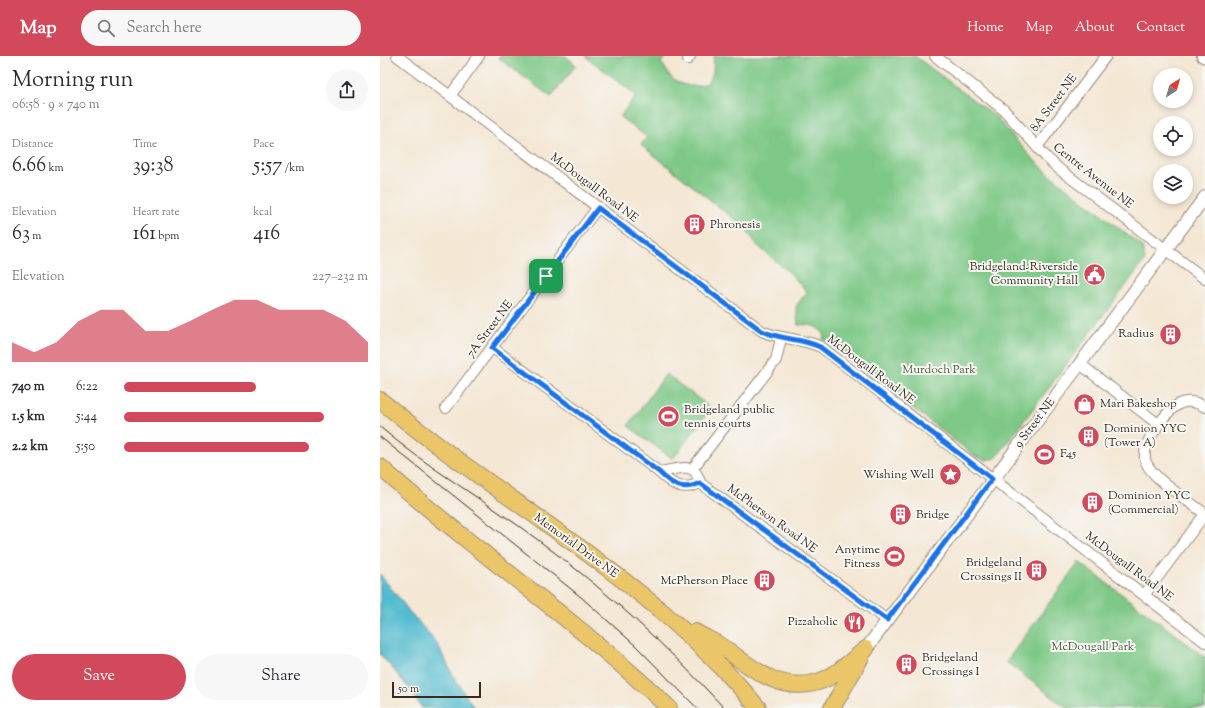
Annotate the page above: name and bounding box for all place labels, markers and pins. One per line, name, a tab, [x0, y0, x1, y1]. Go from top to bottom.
building icon: Phronesis	[681, 212, 707, 238]
place label: Phronesis	[710, 216, 760, 234]
place label: Bridgeland-Riverside Community Hall	[970, 258, 1079, 290]
pin	[529, 259, 563, 293]
public building icon: Bridgeland-Riverside Community Hall	[1081, 261, 1107, 287]
building icon: Radius	[1157, 321, 1183, 347]
place label: Radius	[1118, 325, 1154, 343]
shop icon: Mari Bakeshop	[1071, 391, 1097, 417]
place label: Mari Bakeshop	[1100, 395, 1177, 413]
place label: Bridgeland public tennis courts	[684, 401, 775, 433]
sports icon: Bridgeland public tennis courts	[656, 404, 682, 430]
place label: Dominion YYC (Tower A)	[1104, 420, 1186, 452]
building icon: Dominion YYC (Tower A)	[1076, 423, 1102, 449]
sports icon: F45	[1031, 441, 1057, 467]
place label: F45	[1060, 445, 1076, 463]
place icon: Wishing Well	[937, 462, 963, 488]
place label: Wishing Well	[863, 466, 935, 484]
place label: Dominion YYC (Commercial)	[1108, 487, 1190, 519]
building icon: Dominion YYC (Commercial)	[1079, 490, 1105, 516]
building icon: Bridge	[887, 502, 913, 528]
place label: Bridge	[916, 506, 950, 524]
place label: Anytime Fitness	[835, 541, 880, 573]
sports icon: Anytime Fitness	[882, 544, 908, 570]
place label: Bridgeland Crossings II	[961, 554, 1022, 586]
building icon: Bridgeland Crossings II	[1024, 557, 1050, 583]
building icon: McPherson Place	[751, 568, 777, 594]
place label: McPherson Place	[661, 572, 748, 590]
restaurant icon: Pizzaholic	[841, 609, 867, 635]
place label: Pizzaholic	[788, 613, 839, 631]
place label: Bridgeland Crossings I	[922, 649, 980, 681]
building icon: Bridgeland Crossings I	[894, 652, 920, 678]

